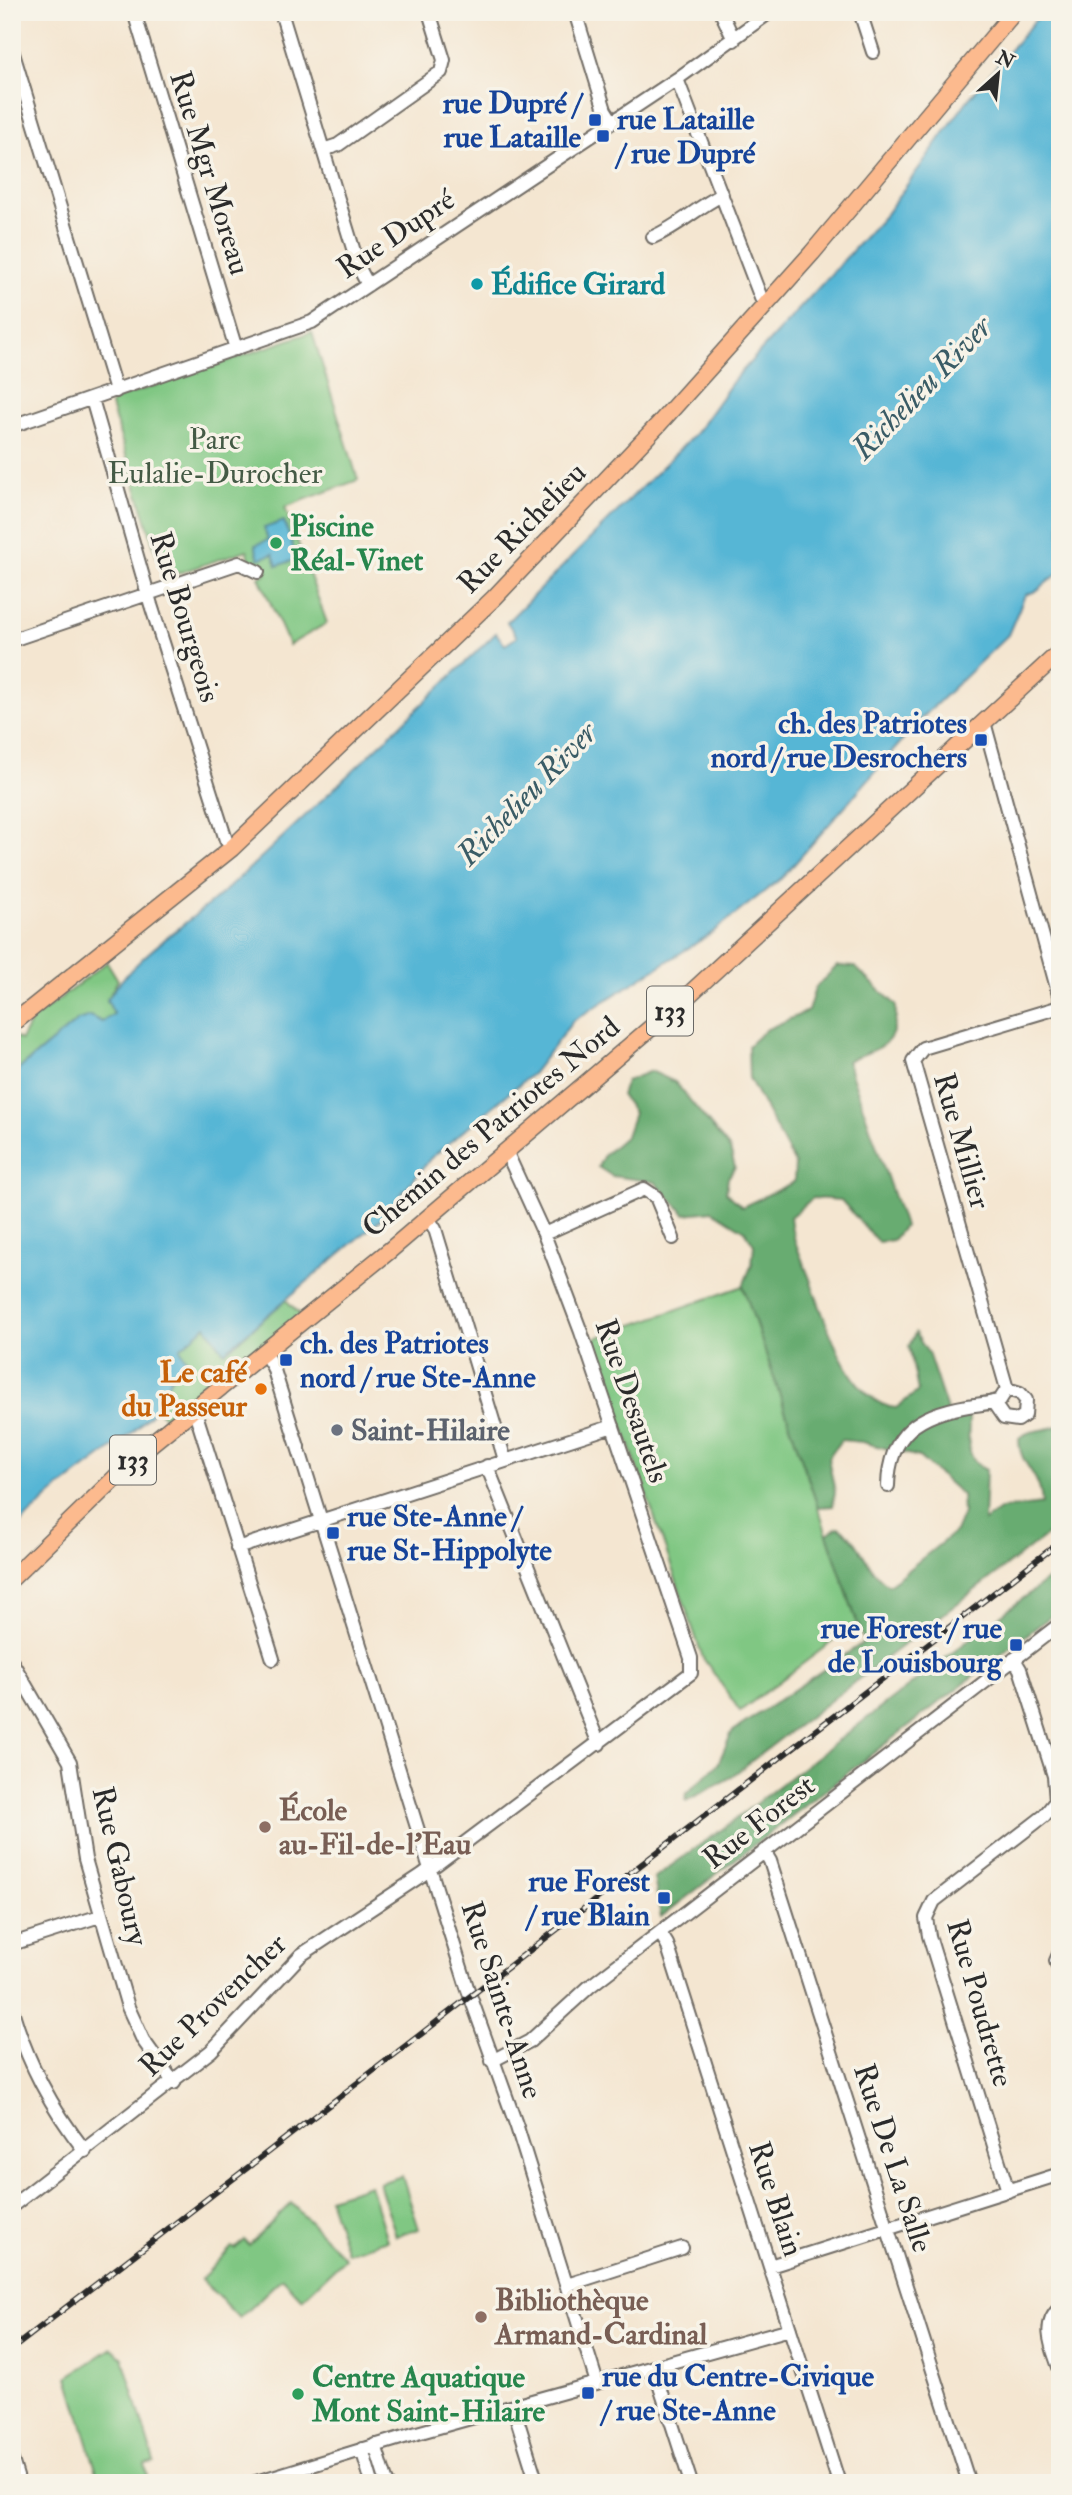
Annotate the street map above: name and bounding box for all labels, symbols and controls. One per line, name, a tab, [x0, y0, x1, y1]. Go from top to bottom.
north arrow	[964, 38, 1034, 108]
text: N	[991, 45, 1019, 75]
street label: Rue Mgr Moreau	[161, 67, 259, 279]
place label: rue Dupré / rue Lataille	[443, 85, 584, 156]
place label: rue Lataille / rue Dupré	[614, 101, 757, 172]
marker: rue Dupré / rue Lataille	[587, 112, 603, 128]
marker: rue Lataille / rue Dupré	[595, 128, 611, 144]
street label: Rue Dupré	[330, 181, 462, 287]
place label: Édifice Girard	[491, 265, 666, 303]
marker: Édifice Girard	[469, 276, 485, 292]
water label: Richelieu River	[843, 306, 1002, 469]
park label: Parc Eulalie-Durocher	[108, 421, 322, 492]
street label: Rue Richelieu	[450, 454, 594, 602]
place label: Piscine Réal-Vinet	[290, 508, 424, 579]
street label: Rue Bourgeois	[142, 527, 228, 707]
marker: Piscine Réal-Vinet	[268, 535, 284, 551]
place label: ch. des Patriotes nord / rue Desrochers	[711, 705, 967, 776]
water label: Richelieu River	[448, 712, 607, 875]
marker: ch. des Patriotes nord / rue Desrochers	[973, 732, 989, 748]
road number: 133	[647, 986, 693, 1036]
street label: Chemin des Patriotes Nord	[355, 1008, 627, 1246]
street label: Rue Millier	[925, 1069, 999, 1213]
street label: Rue Desautels	[587, 1314, 677, 1488]
place label: ch. des Patriotes nord / rue Ste-Anne	[300, 1325, 536, 1396]
marker: ch. des Patriotes nord / rue Ste-Anne	[278, 1352, 294, 1368]
place label: Le café du Passeur	[121, 1354, 248, 1425]
marker: Le café du Passeur	[253, 1381, 269, 1397]
place label: Saint-Hilaire	[351, 1412, 510, 1449]
marker: Saint-Hilaire	[329, 1422, 345, 1438]
road number: 133	[110, 1436, 156, 1484]
place label: rue Ste-Anne / rue St-Hippolyte	[347, 1498, 552, 1569]
marker: rue Ste-Anne / rue St-Hippolyte	[325, 1525, 341, 1541]
place label: rue Forest / rue de Louisbourg	[821, 1610, 1003, 1681]
marker: rue Forest / rue de Louisbourg	[1008, 1637, 1024, 1653]
street label: Rue Forest	[696, 1767, 823, 1877]
street label: Rue Gaboury	[84, 1783, 156, 1950]
place label: École au-Fil-de-l'Eau	[279, 1791, 472, 1863]
marker: École au-Fil-de-l'Eau	[257, 1819, 273, 1835]
place label: rue Forest / rue Blain	[524, 1863, 651, 1934]
marker: rue Forest / rue Blain	[656, 1890, 672, 1906]
street label: Rue Sainte-Anne	[453, 1897, 551, 2103]
street label: Rue Poudrette	[938, 1915, 1022, 2091]
street label: Rue Provencher	[132, 1926, 294, 2084]
street label: Rue De La Salle	[845, 2059, 941, 2257]
street label: Rue Blain	[740, 2137, 812, 2261]
place label: Bibliothèque Armand-Cardinal	[493, 2282, 707, 2353]
marker: Bibliothèque Armand-Cardinal	[473, 2309, 489, 2325]
place label: rue du Centre-Civique / rue Ste-Anne	[599, 2358, 875, 2429]
place label: Centre Aquatique Mont Saint-Hilaire	[311, 2359, 546, 2430]
marker: rue du Centre-Civique / rue Ste-Anne	[580, 2385, 596, 2401]
marker: Centre Aquatique Mont Saint-Hilaire	[290, 2386, 306, 2402]

